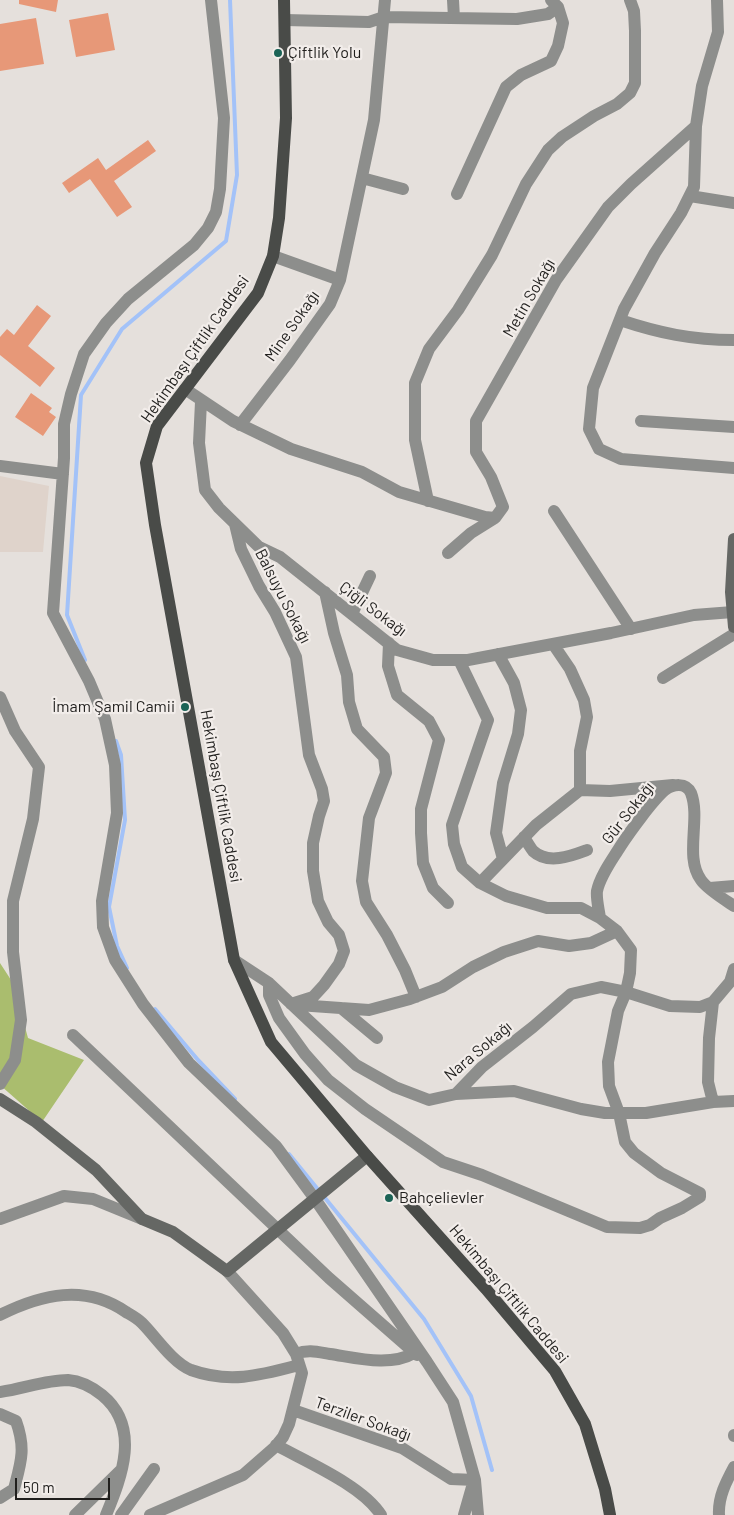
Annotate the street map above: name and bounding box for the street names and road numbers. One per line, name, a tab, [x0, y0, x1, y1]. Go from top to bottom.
street label: Metin Sokağı	[499, 255, 559, 341]
street label: Hekimbaşı Çiftlik Caddesi	[137, 272, 253, 426]
street label: Mine Sokağı	[261, 287, 323, 365]
street label: Balsuyu Sokağı	[251, 546, 315, 646]
street label: Çiğli Sokağı	[336, 577, 410, 641]
street label: Hekimbaşı Çiftlik Caddesi	[196, 708, 246, 884]
street label: Gür Sokağı	[598, 778, 658, 848]
street label: Nara Sokağı	[440, 1017, 516, 1085]
street label: Hekimbaşı Çiftlik Caddesi	[445, 1221, 573, 1367]
street label: Terziler Sokağı	[312, 1393, 414, 1445]

